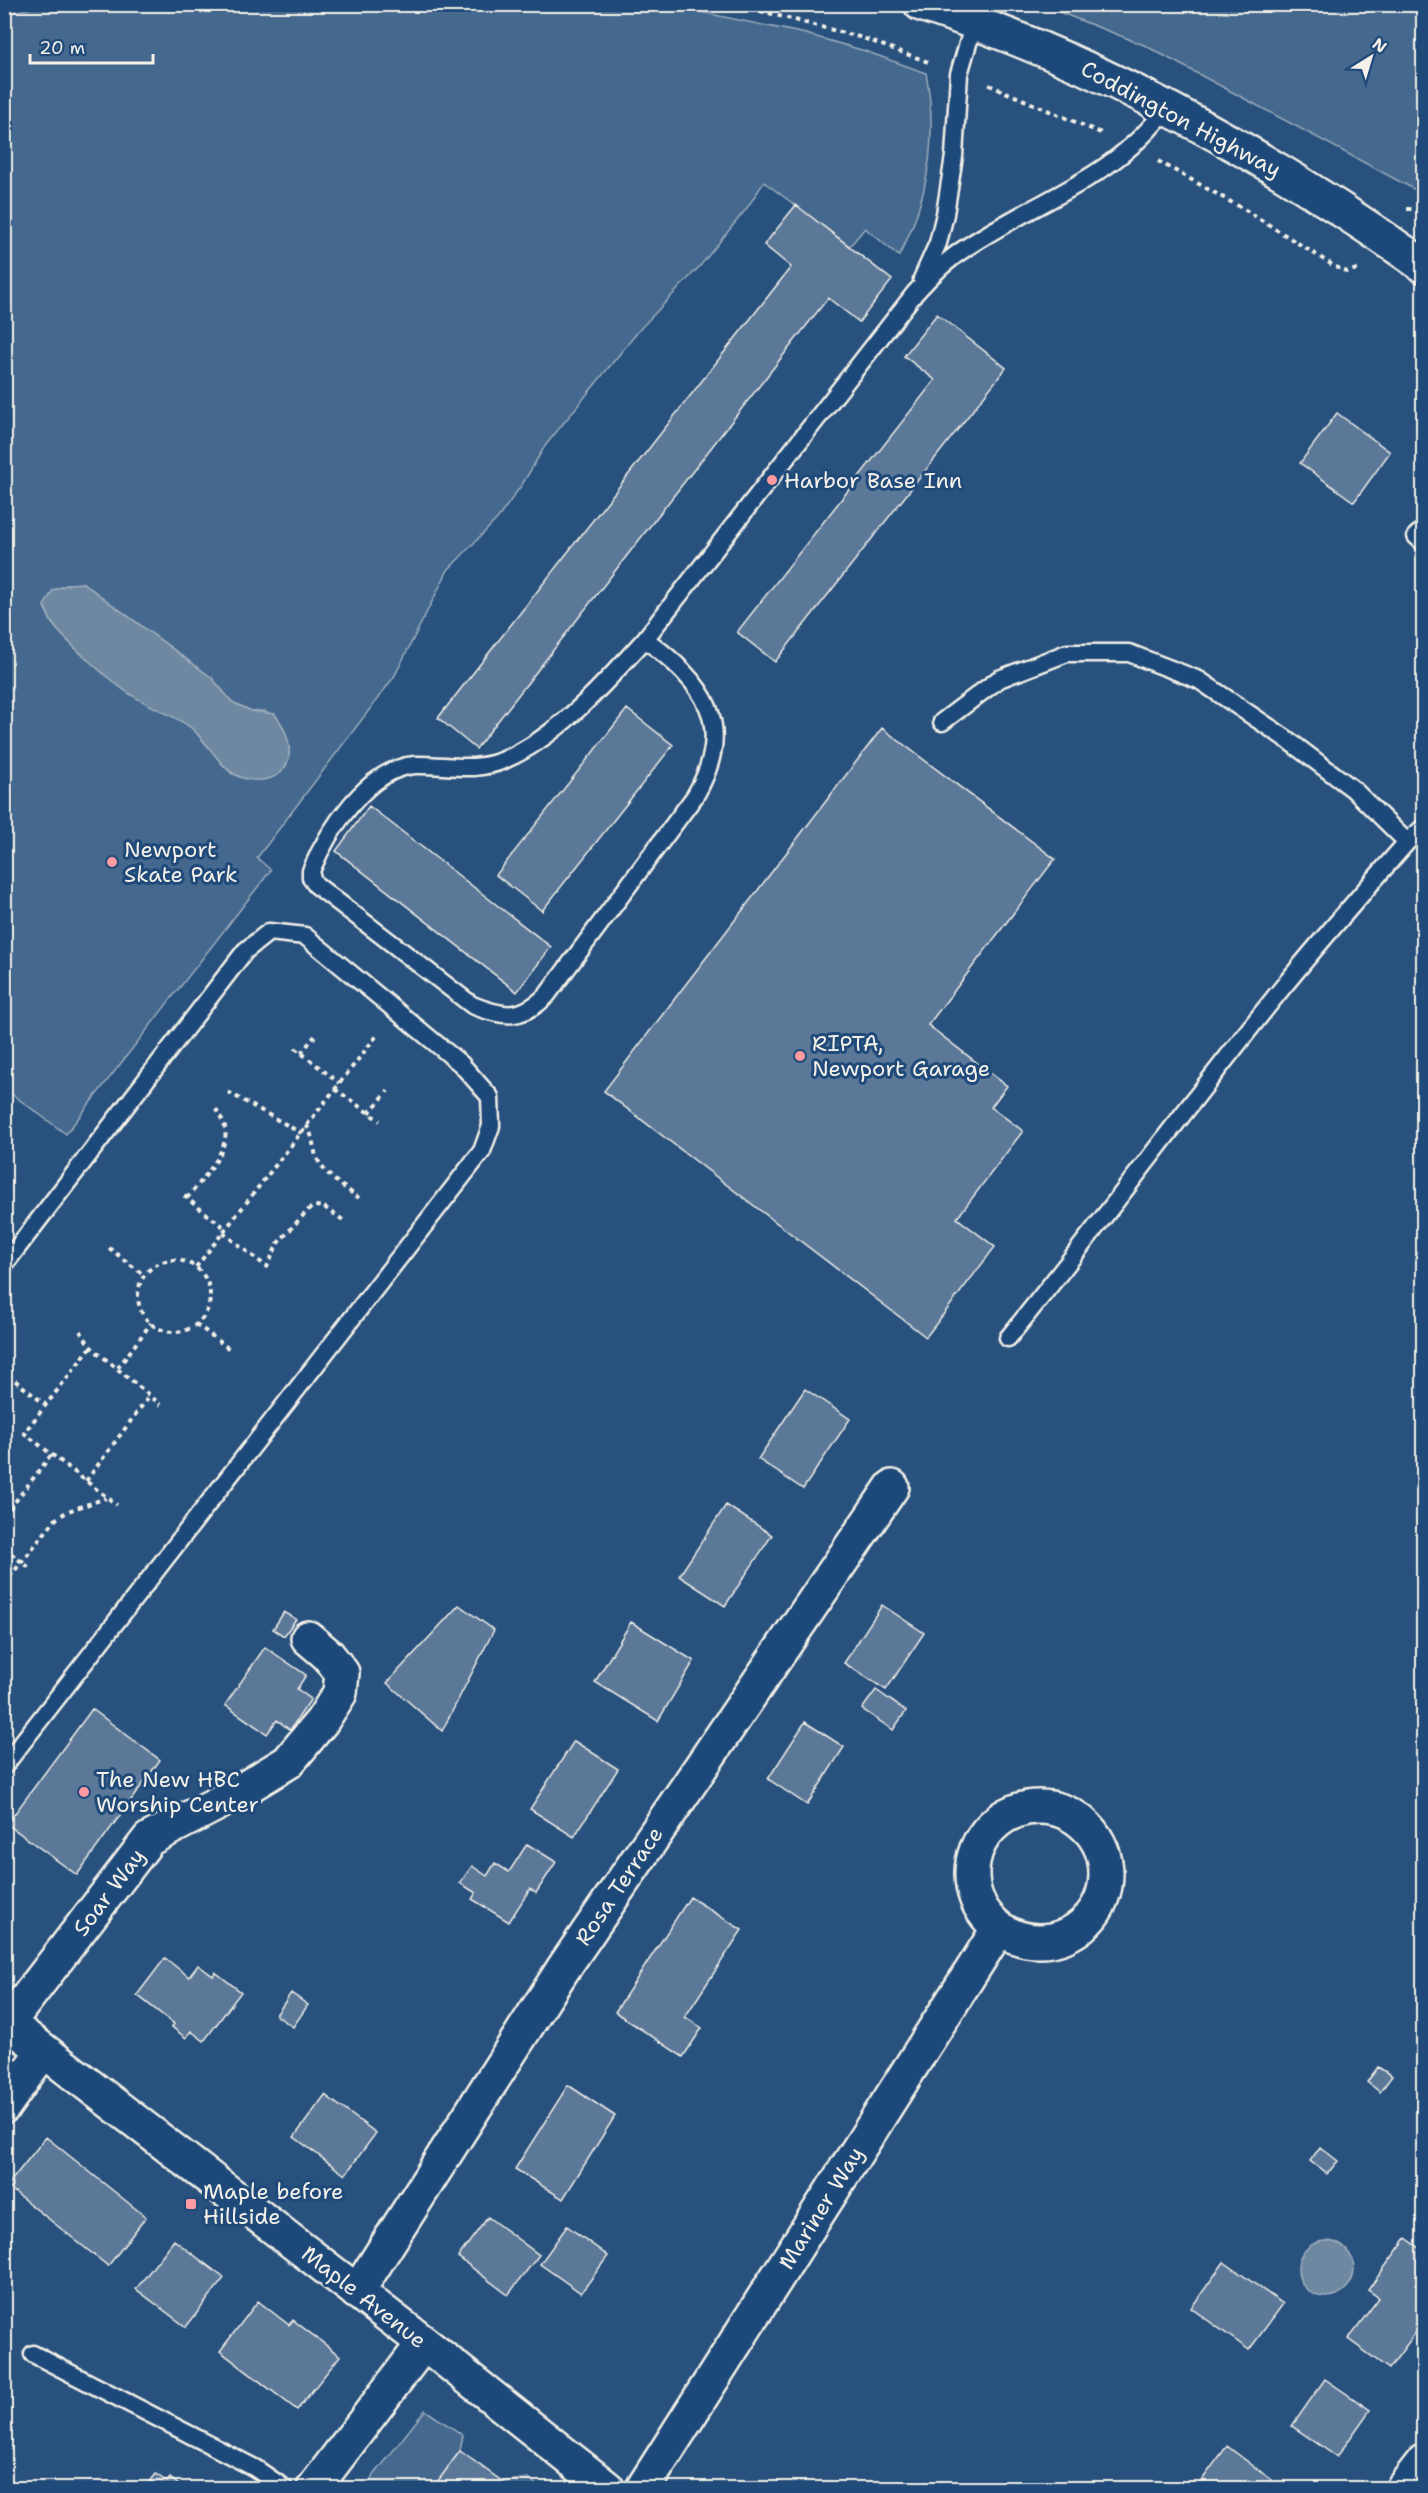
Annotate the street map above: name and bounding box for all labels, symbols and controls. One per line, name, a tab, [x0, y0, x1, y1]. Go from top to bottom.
scale bar	[30, 27, 153, 65]
north arrow	[1341, 27, 1401, 87]
text: N	[1368, 33, 1391, 58]
text: 20 m	[39, 36, 85, 60]
street label: Coddington Highway	[1076, 54, 1286, 184]
place label: Harbor Base Inn	[784, 466, 962, 495]
marker: Harbor Base Inn	[765, 473, 779, 487]
place label: Newport Skate Park	[124, 835, 238, 889]
marker: Newport Skate Park	[105, 855, 119, 869]
place label: RIPTA, Newport Garage	[812, 1029, 990, 1083]
marker: RIPTA, Newport Garage	[793, 1049, 807, 1063]
place label: The New HBC Worship Center	[96, 1765, 259, 1819]
marker: The New HBC Worship Center	[77, 1785, 91, 1799]
street label: Rosa Terrace	[568, 1821, 670, 1951]
street label: Soar Way	[67, 1842, 151, 1942]
street label: Mariner Way	[772, 2141, 870, 2275]
place label: Maple before Hillside	[203, 2177, 344, 2231]
marker: Maple before Hillside	[184, 2197, 198, 2211]
street label: Maple Avenue	[296, 2239, 432, 2355]

